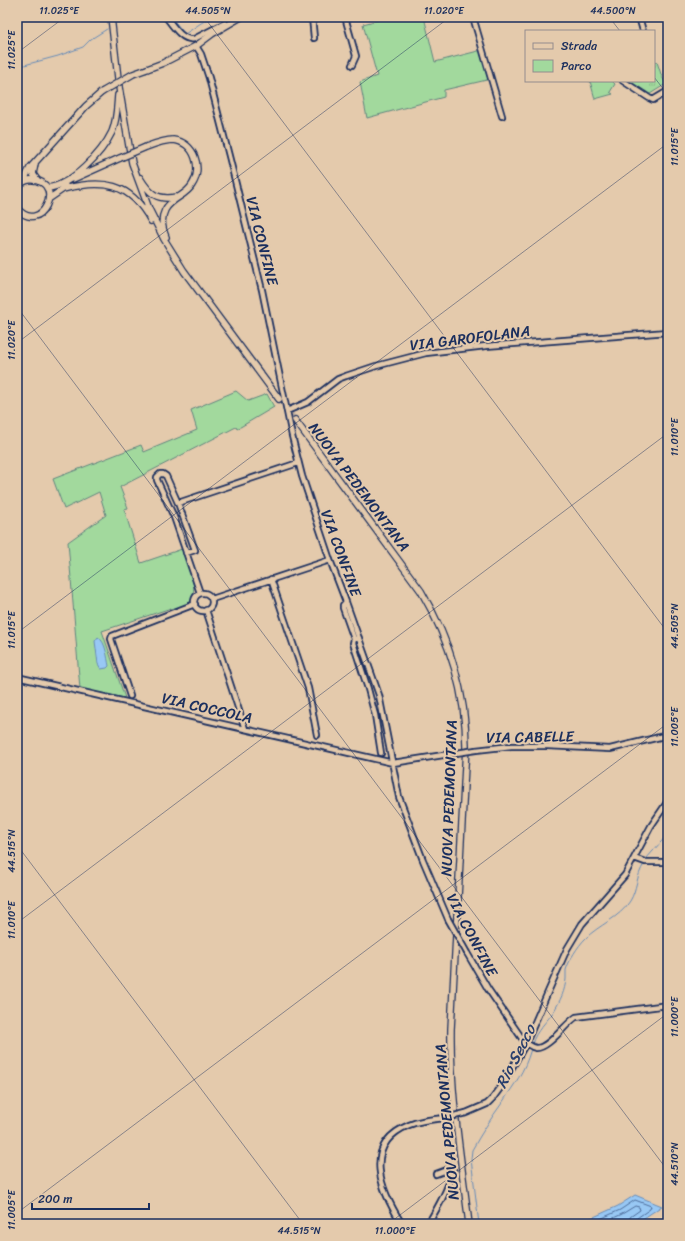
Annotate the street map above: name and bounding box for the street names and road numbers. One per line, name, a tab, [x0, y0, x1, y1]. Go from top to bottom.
street label: VIA CONFINE	[238, 194, 286, 290]
street label: VIA GAROFOLANA	[408, 318, 532, 358]
street label: NUOVA PEDEMONTANA	[301, 417, 417, 557]
street label: VIA CONFINE	[313, 506, 369, 602]
street label: VIA COCCOLA	[159, 685, 255, 731]
street label: NUOVA PEDEMONTANA	[433, 719, 465, 877]
street label: VIA CABELLE	[486, 723, 576, 751]
street label: VIA CONFINE	[439, 889, 506, 983]
street label: NUOVA PEDEMONTANA	[427, 1043, 467, 1201]

